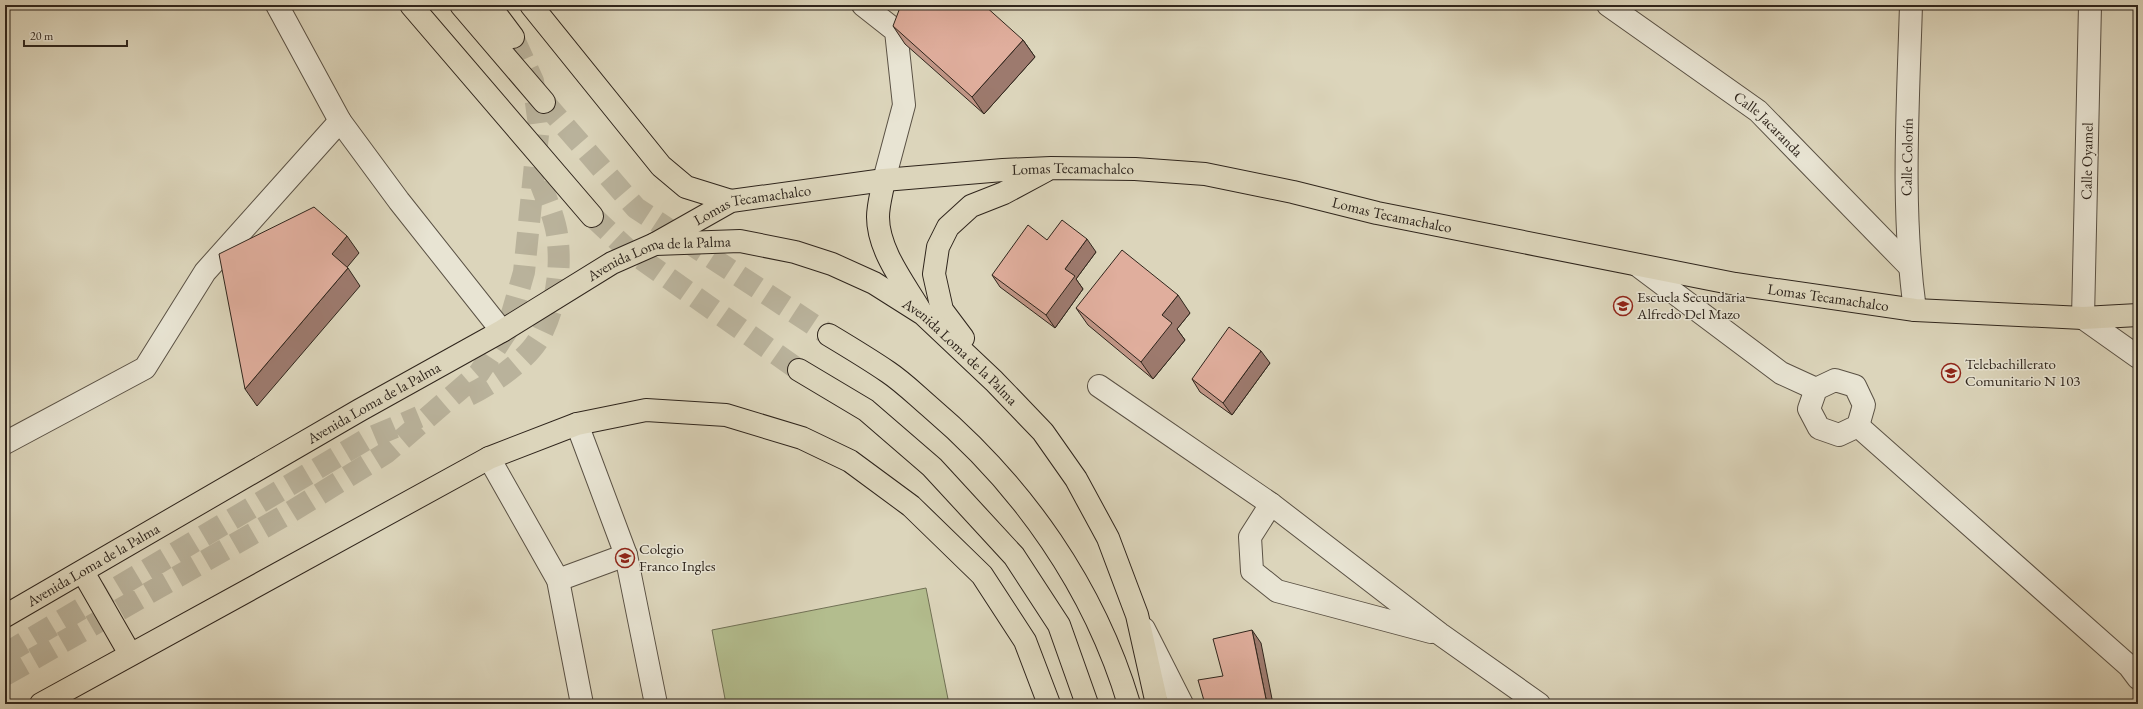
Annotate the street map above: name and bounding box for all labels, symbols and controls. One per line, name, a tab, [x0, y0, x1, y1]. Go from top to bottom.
scale bar	[24, 22, 127, 48]
text: 20 m	[30, 28, 54, 44]
street label: Calle Jacaranda	[1730, 87, 1807, 161]
street label: Calle Colorín	[1896, 118, 1917, 196]
street label: Calle Oyamel	[2076, 122, 2097, 200]
street label: Lomas Tecamachalco	[1011, 158, 1134, 179]
street label: Lomas Tecamachalco	[690, 180, 812, 229]
street label: Lomas Tecamachalco	[1330, 192, 1454, 237]
street label: Avenida Loma de la Palma	[583, 231, 731, 286]
street label: Lomas Tecamachalco	[1766, 279, 1890, 315]
place label: Escuela Secundaria Alfredo Del Mazo	[1636, 287, 1746, 323]
street label: Avenida Loma de la Palma	[898, 293, 1022, 409]
school or university icon: Escuela Secundaria Alfredo Del Mazo	[1612, 295, 1634, 317]
place label: Telebachillerato Comunitario N 103	[1965, 354, 2081, 390]
street label: Avenida Loma de la Palma	[303, 357, 444, 448]
school or university icon: Telebachillerato Comunitario N 103	[1940, 362, 1962, 384]
street label: Avenida Loma de la Palma	[22, 518, 163, 611]
place label: Colegio Franco Ingles	[639, 539, 716, 575]
school or university icon: Colegio Franco Ingles	[614, 547, 636, 569]

